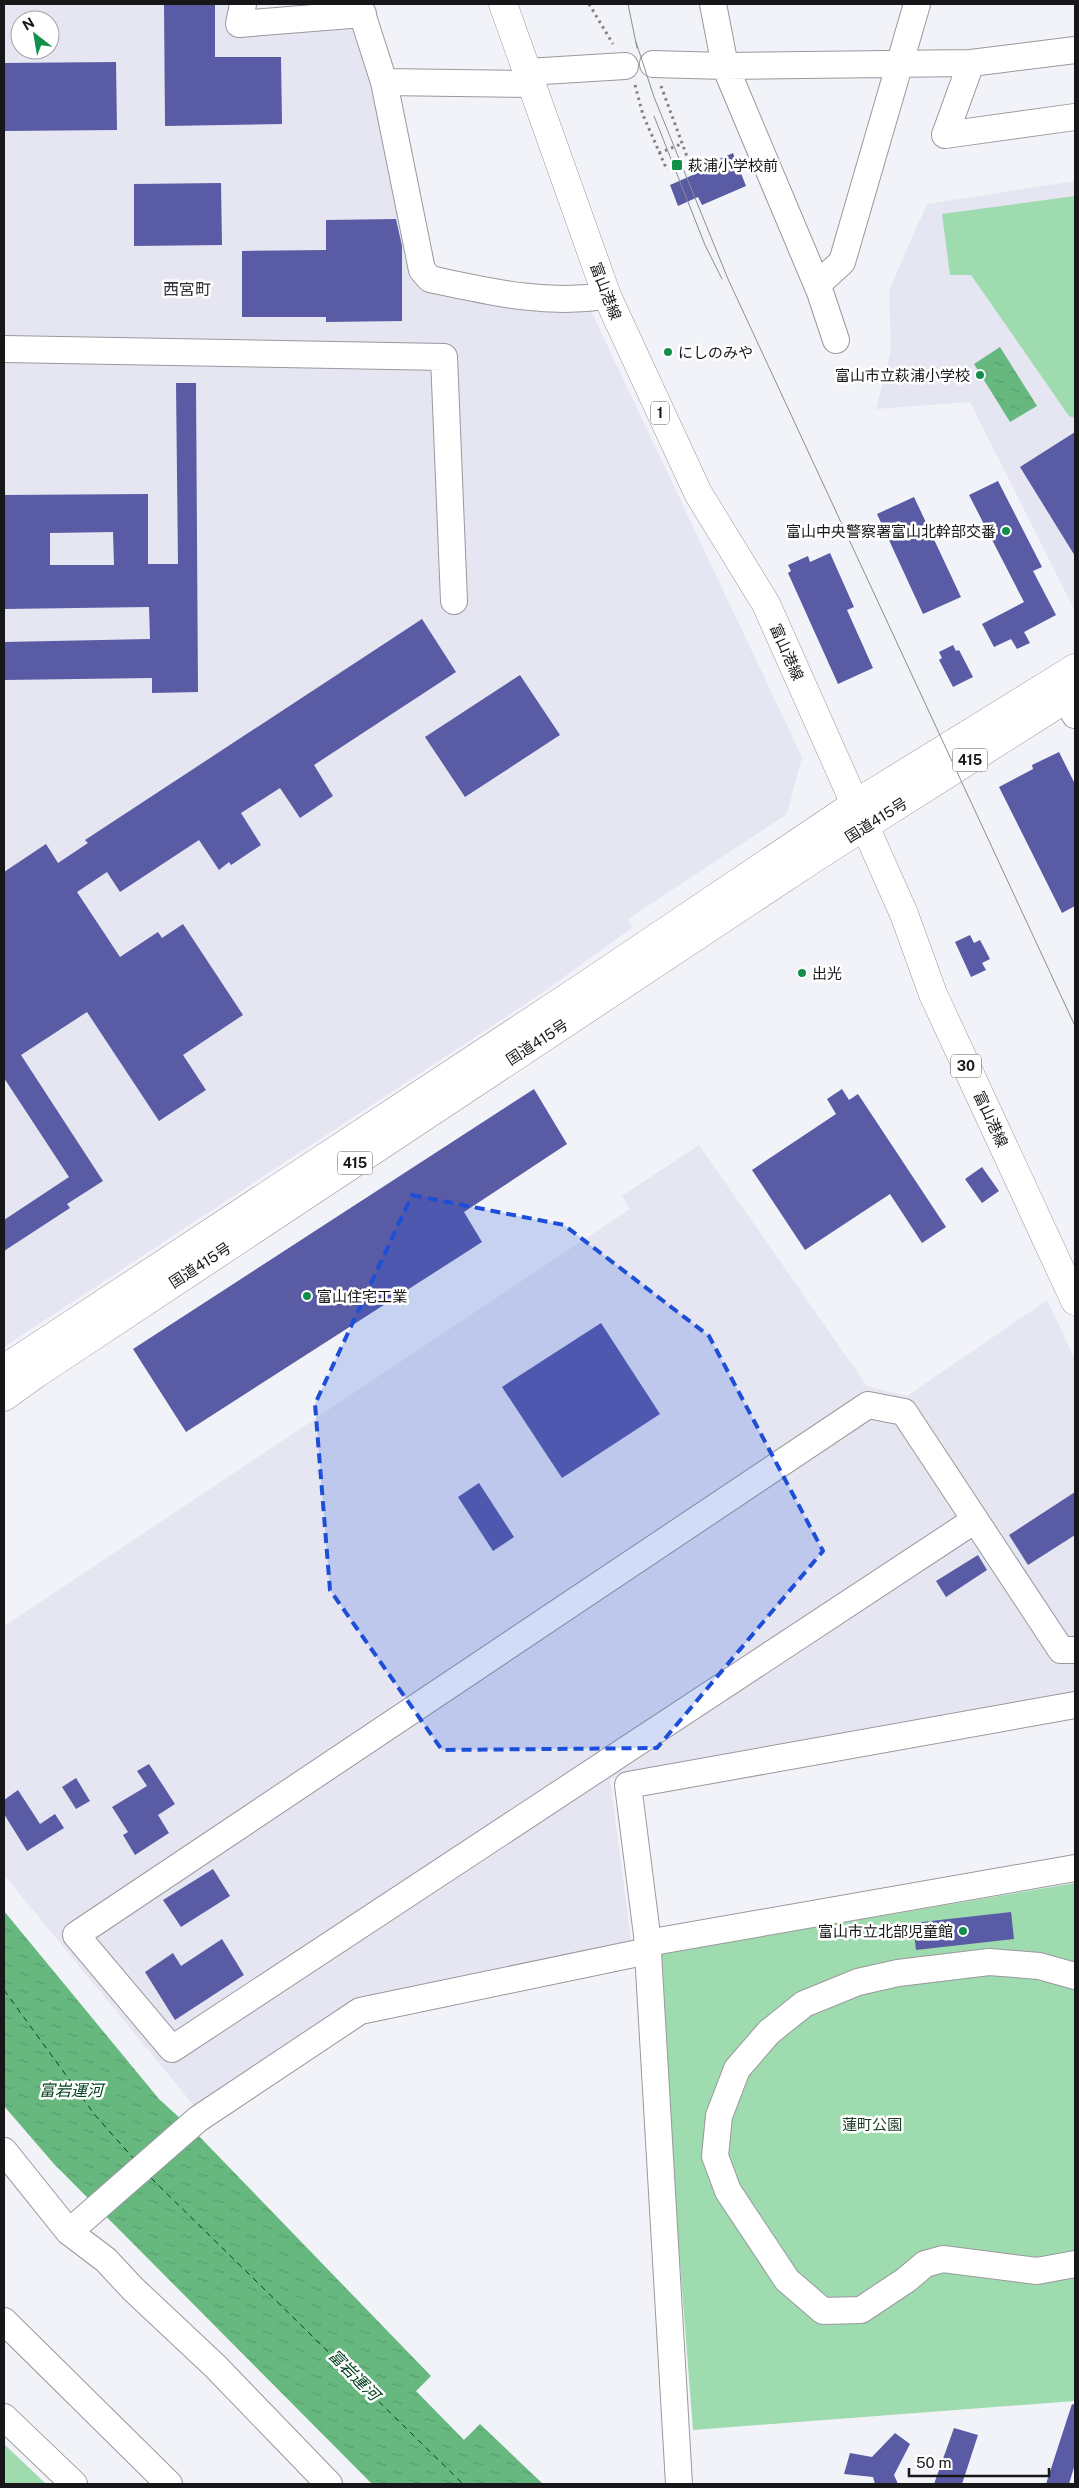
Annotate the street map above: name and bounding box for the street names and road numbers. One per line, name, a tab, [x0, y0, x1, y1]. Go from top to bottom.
street label: 富山港線	[587, 260, 625, 322]
road number: 1	[651, 402, 669, 424]
street label: 富山港線	[767, 621, 807, 683]
road number: 415	[952, 748, 988, 772]
street label: 国道415号	[842, 794, 910, 846]
street label: 国道415号	[503, 1016, 571, 1068]
road number: 30	[951, 1054, 981, 1078]
street label: 富山港線	[971, 1088, 1011, 1150]
road number: 415	[338, 1152, 372, 1174]
street label: 国道415号	[166, 1239, 234, 1291]

